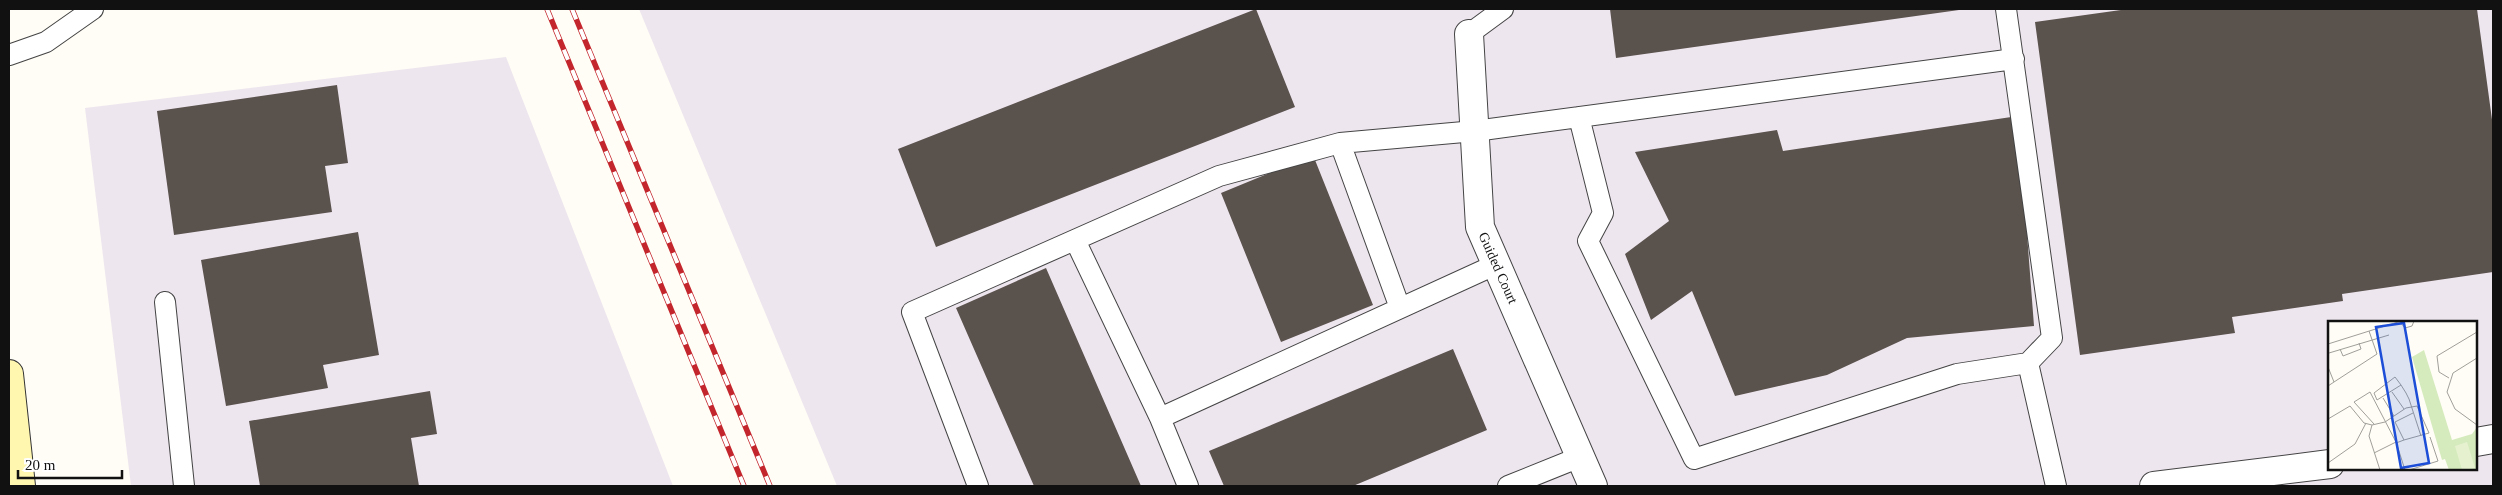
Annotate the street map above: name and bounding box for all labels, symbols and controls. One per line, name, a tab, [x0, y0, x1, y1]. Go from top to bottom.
street label: Guided Court	[1476, 230, 1520, 306]
inset map	[2328, 321, 2477, 470]
scale bar	[18, 448, 121, 480]
text: 20 m	[25, 457, 56, 473]

